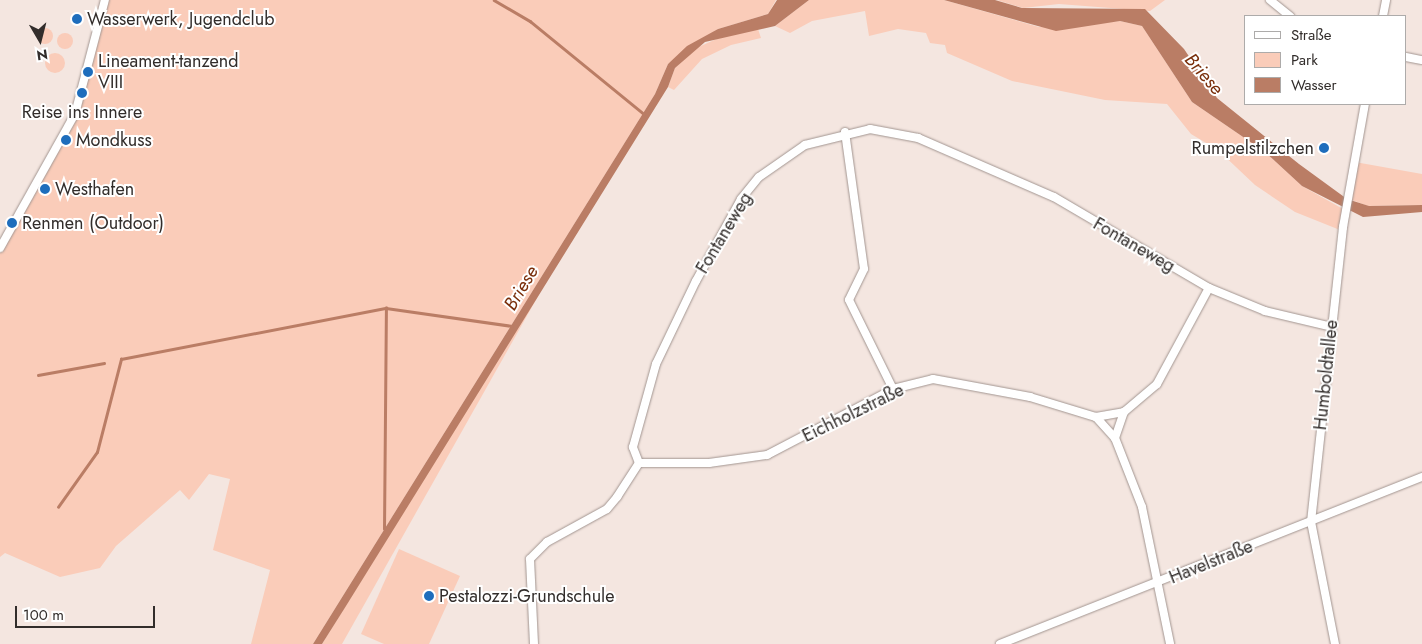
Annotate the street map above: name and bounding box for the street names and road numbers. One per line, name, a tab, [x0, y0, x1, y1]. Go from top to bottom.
street label: Fontaneweg	[691, 189, 757, 277]
street label: Fontaneweg	[1089, 213, 1179, 277]
street label: Humboldtallee	[1309, 319, 1343, 431]
street label: Eichholzstraße	[799, 379, 907, 447]
street label: Havelstraße	[1166, 535, 1256, 589]

